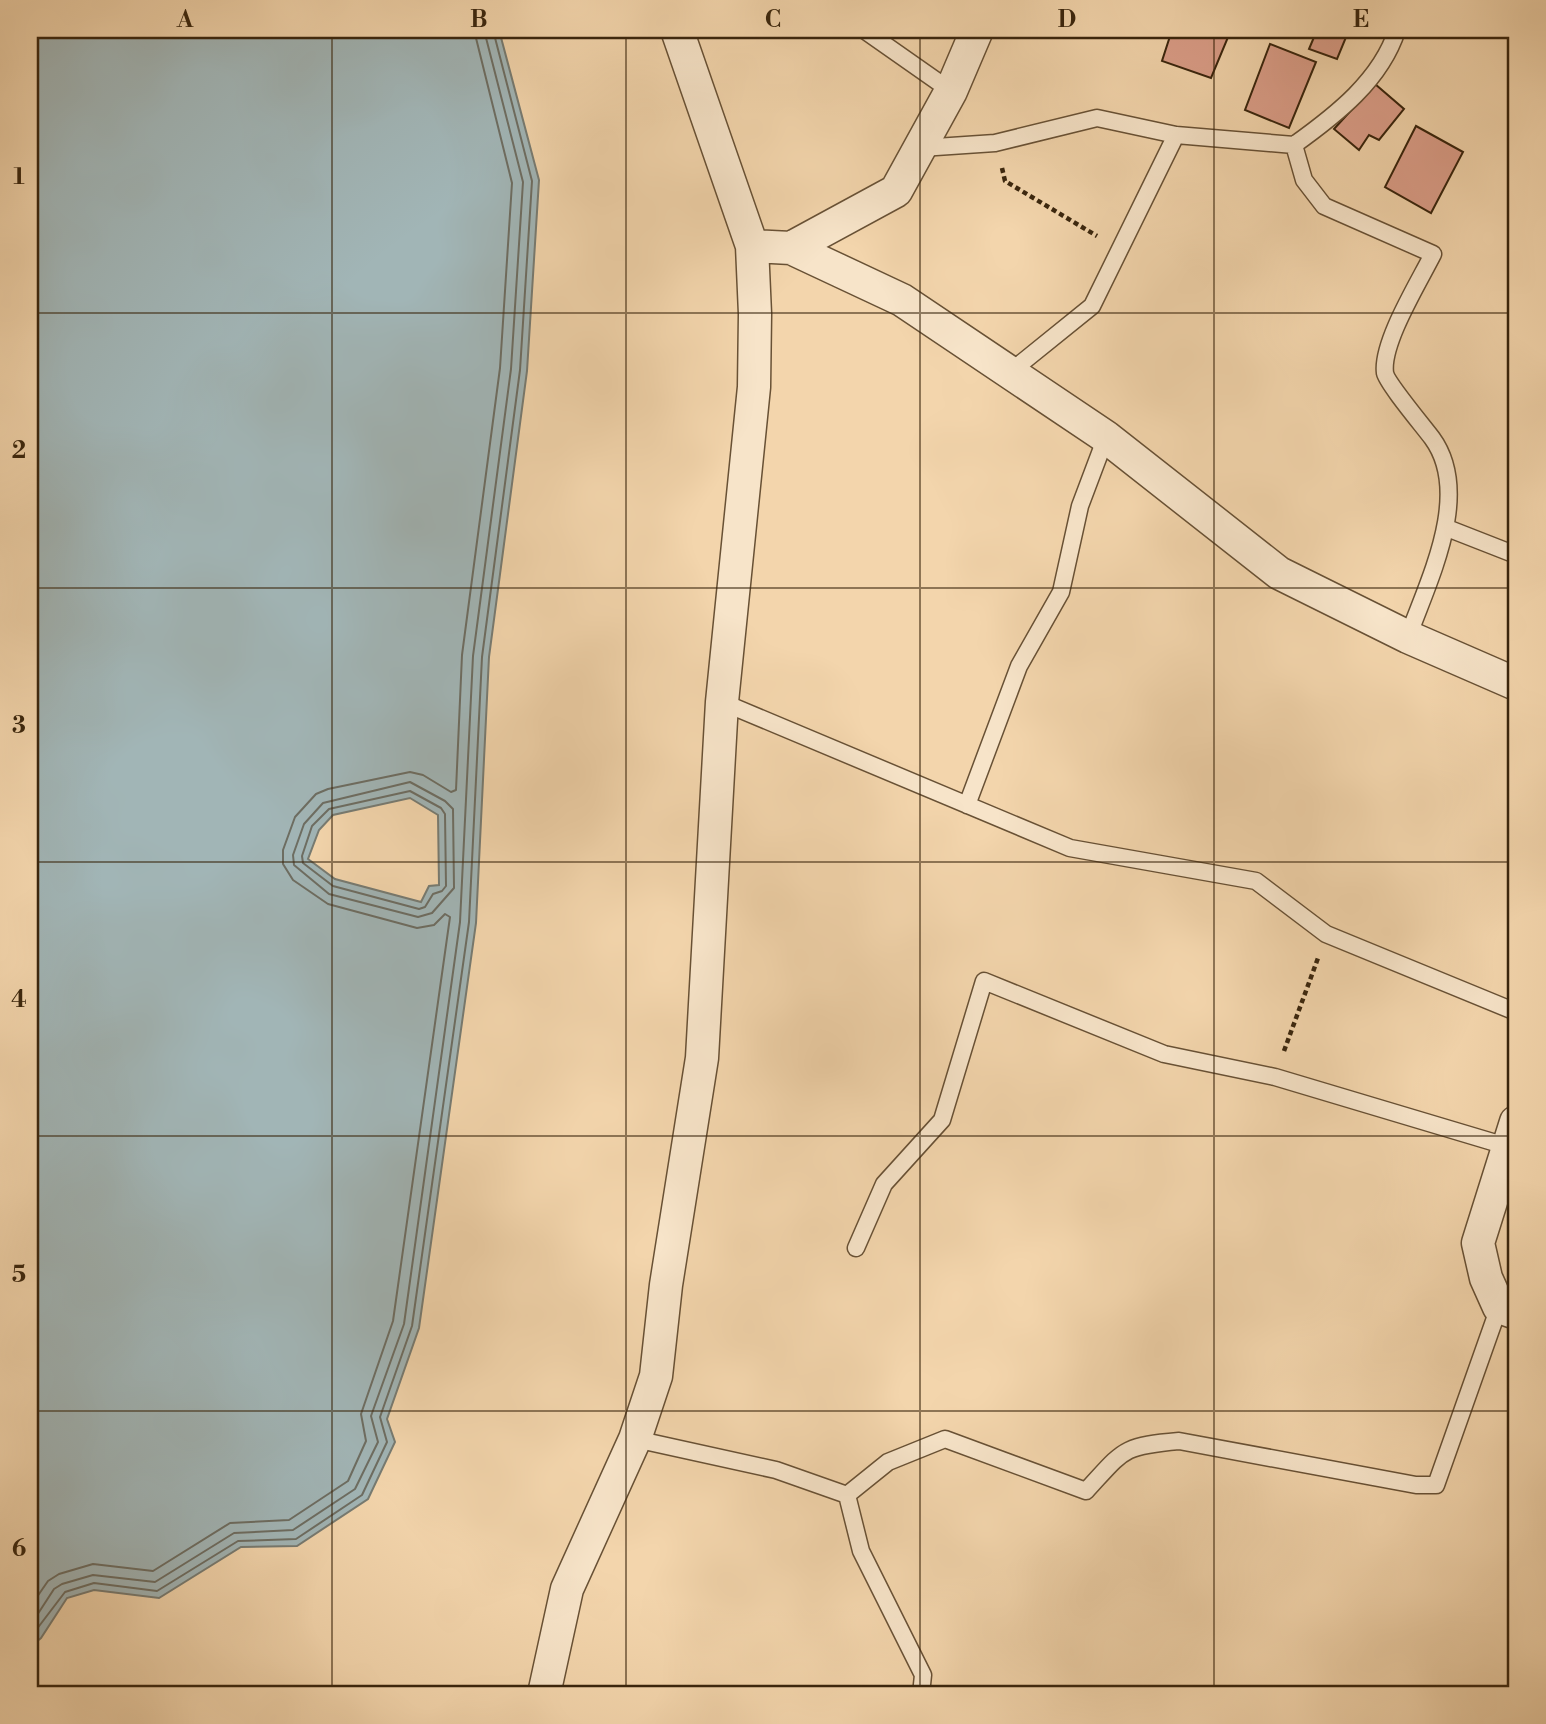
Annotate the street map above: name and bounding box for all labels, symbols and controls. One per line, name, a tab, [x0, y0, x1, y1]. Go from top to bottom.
text: A	[176, 6, 194, 34]
text: B	[470, 6, 488, 34]
text: C	[765, 6, 781, 34]
text: D	[1058, 6, 1076, 34]
text: E	[1353, 6, 1369, 34]
text: 1	[13, 163, 25, 191]
text: 2	[12, 437, 26, 465]
text: 3	[12, 712, 26, 740]
text: 4	[11, 986, 27, 1014]
text: 5	[12, 1261, 26, 1289]
text: 6	[12, 1535, 26, 1563]

